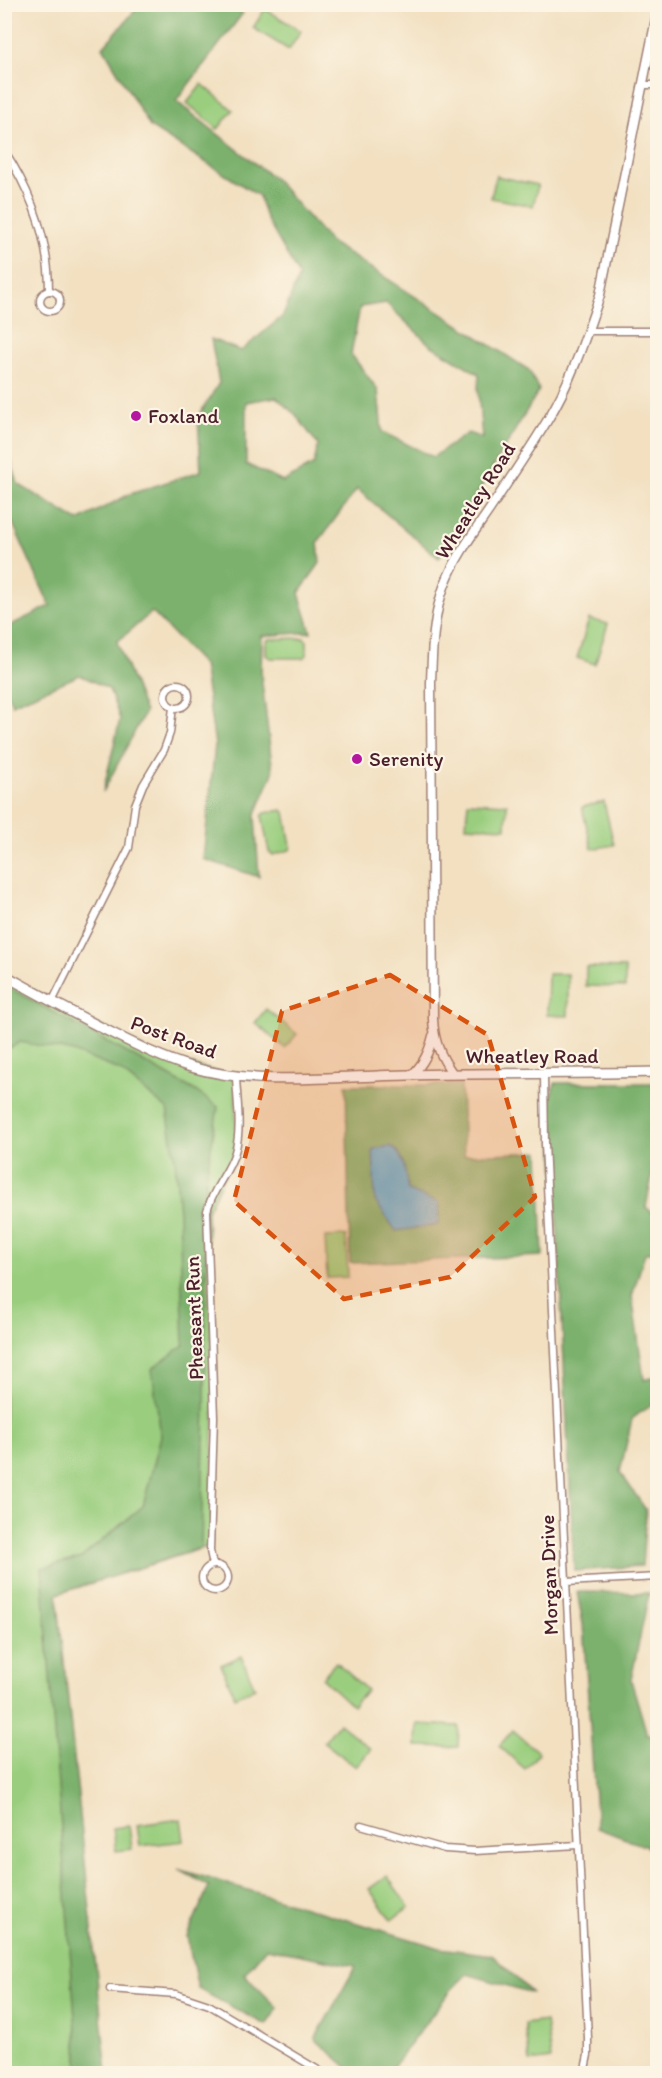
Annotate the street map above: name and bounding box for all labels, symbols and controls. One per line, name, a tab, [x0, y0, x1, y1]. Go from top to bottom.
place label: Foxland	[148, 403, 219, 428]
marker: Foxland	[129, 409, 143, 423]
street label: Wheatley Road	[429, 438, 520, 564]
place label: Serenity	[369, 746, 444, 771]
marker: Serenity	[350, 752, 364, 766]
street label: Post Road	[128, 1009, 221, 1064]
street label: Wheatley Road	[466, 1043, 598, 1068]
street label: Pheasant Run	[179, 1256, 208, 1380]
street label: Morgan Drive	[534, 1514, 563, 1636]

